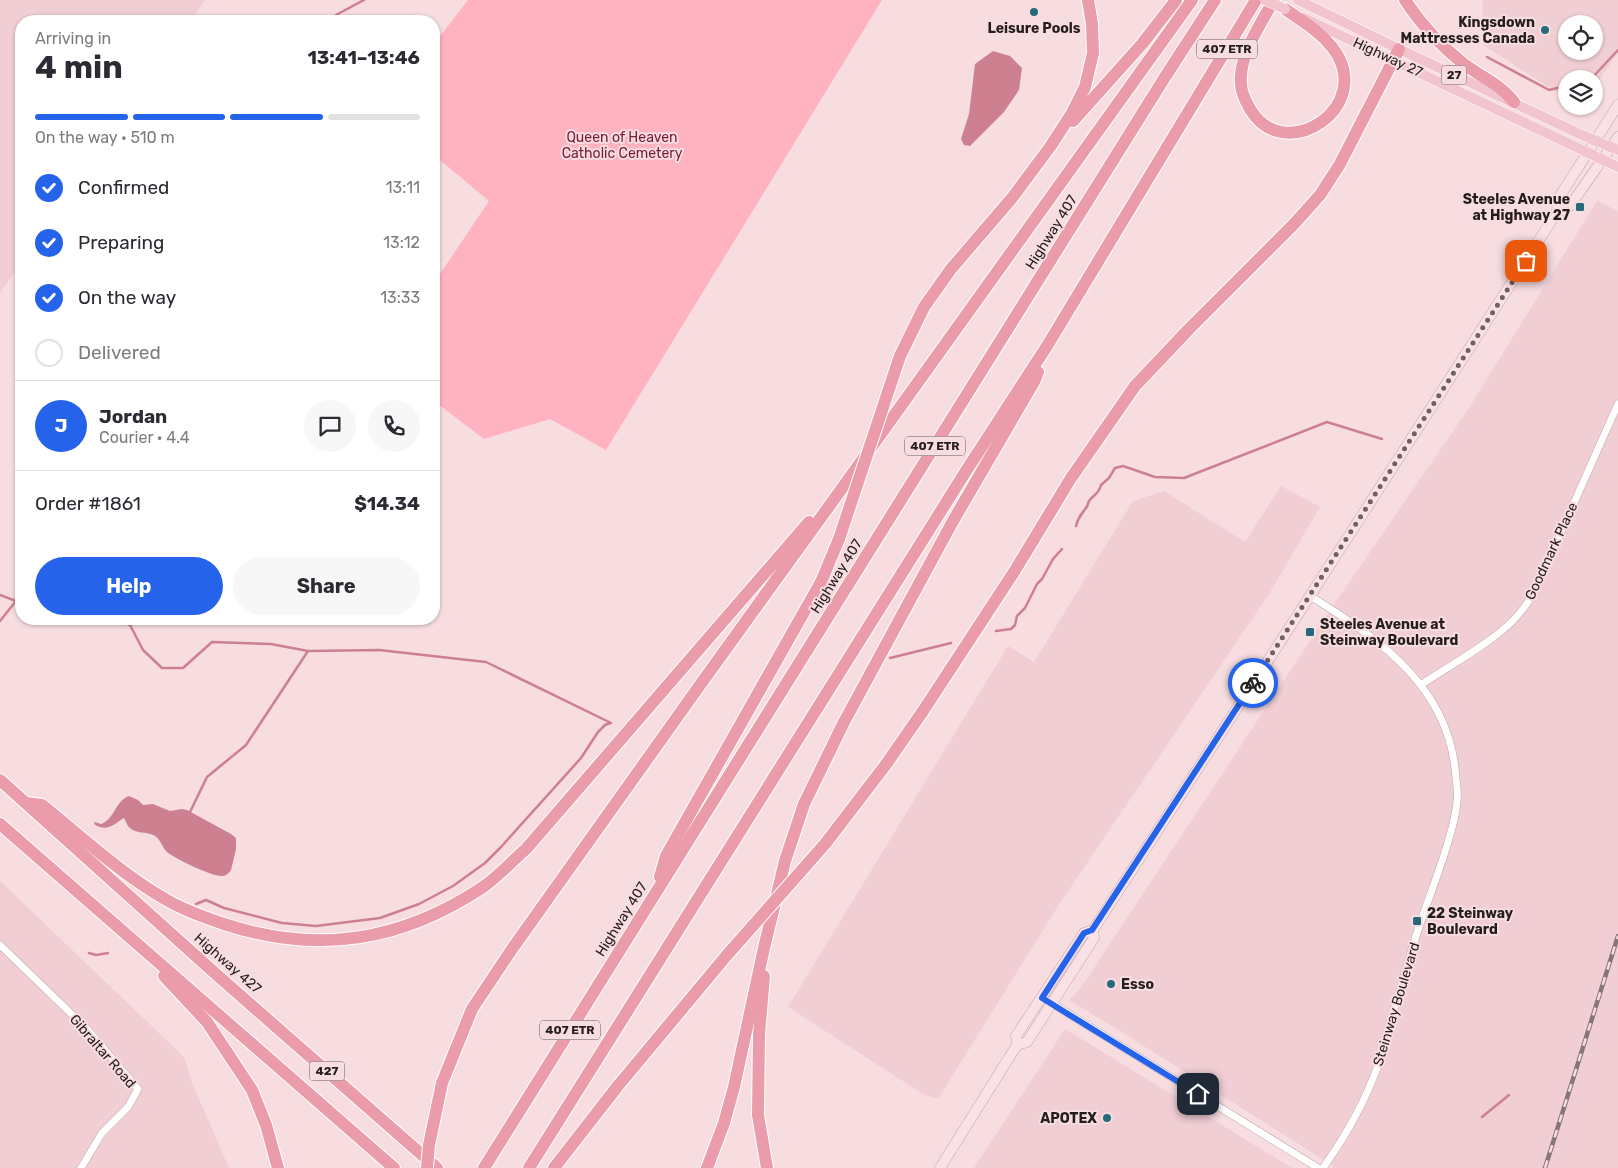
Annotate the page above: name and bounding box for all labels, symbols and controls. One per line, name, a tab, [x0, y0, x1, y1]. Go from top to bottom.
marker: Leisure Pools	[1028, 6, 1040, 18]
place label: Kingsdown Mattresses Canada	[1401, 14, 1535, 47]
map controls	[1558, 15, 1603, 115]
button: locate	[1558, 15, 1603, 60]
place label: Leisure Pools	[987, 20, 1081, 37]
marker: Kingsdown Mattresses Canada	[1539, 24, 1551, 36]
text: Arriving in	[35, 29, 111, 48]
street label: Highway 27	[1350, 34, 1425, 81]
road number: 407 ETR	[1197, 40, 1257, 59]
text: 13:41–13:46	[307, 46, 420, 69]
text: 4 min	[35, 48, 123, 86]
road number: 27	[1442, 66, 1466, 84]
button: layers	[1558, 70, 1603, 115]
text: On the way · 510 m	[35, 128, 175, 147]
park label: Queen of Heaven Catholic Cemetery	[562, 129, 683, 162]
icon: check	[35, 174, 63, 202]
text: Confirmed	[78, 176, 169, 199]
text: 13:11	[386, 178, 420, 197]
place label: Steeles Avenue at Highway 27	[1463, 191, 1570, 224]
street label: Highway 407	[1022, 192, 1081, 273]
marker: Steeles Avenue at Highway 27	[1574, 201, 1586, 213]
icon: check	[35, 229, 63, 257]
text: Preparing	[78, 231, 164, 254]
text: 13:12	[383, 233, 420, 252]
pin	[1505, 240, 1547, 282]
icon: bag	[1512, 247, 1540, 275]
icon: check	[35, 284, 63, 312]
text: On the way	[78, 286, 176, 309]
text: 13:33	[380, 288, 420, 307]
text: Delivered	[78, 341, 161, 364]
button: chat	[304, 400, 356, 452]
button: phone	[368, 400, 420, 452]
text: Jordan	[99, 405, 167, 428]
text: J	[55, 414, 67, 437]
text: Courier · 4.4	[99, 428, 190, 447]
road number: 407 ETR	[905, 436, 965, 456]
text: Order #1861	[35, 492, 141, 515]
text: $14.34	[354, 492, 420, 515]
street label: Goodmark Place	[1521, 500, 1582, 603]
street label: Highway 407	[807, 536, 866, 617]
button: Help	[35, 557, 223, 615]
button: Share	[233, 557, 420, 615]
place label: Steeles Avenue at Steinway Boulevard	[1320, 616, 1458, 649]
marker: Steeles Avenue at Steinway Boulevard	[1304, 626, 1316, 638]
courier	[1228, 658, 1278, 708]
icon: bike	[1239, 669, 1267, 697]
street label: Highway 407	[592, 879, 651, 960]
place label: 22 Steinway Boulevard	[1427, 905, 1514, 938]
marker: 22 Steinway Boulevard	[1411, 915, 1423, 927]
street label: Highway 427	[191, 930, 265, 997]
street label: Steinway Boulevard	[1370, 940, 1423, 1068]
place label: Esso	[1121, 976, 1154, 993]
marker: Esso	[1105, 978, 1117, 990]
street label: Gibraltar Road	[66, 1011, 139, 1092]
road number: 407 ETR	[540, 1020, 600, 1040]
road number: 427	[310, 1062, 344, 1080]
pin	[1177, 1073, 1219, 1115]
icon: home	[1184, 1080, 1212, 1108]
place label: APOTEX	[1040, 1110, 1097, 1127]
marker: APOTEX	[1101, 1112, 1113, 1124]

